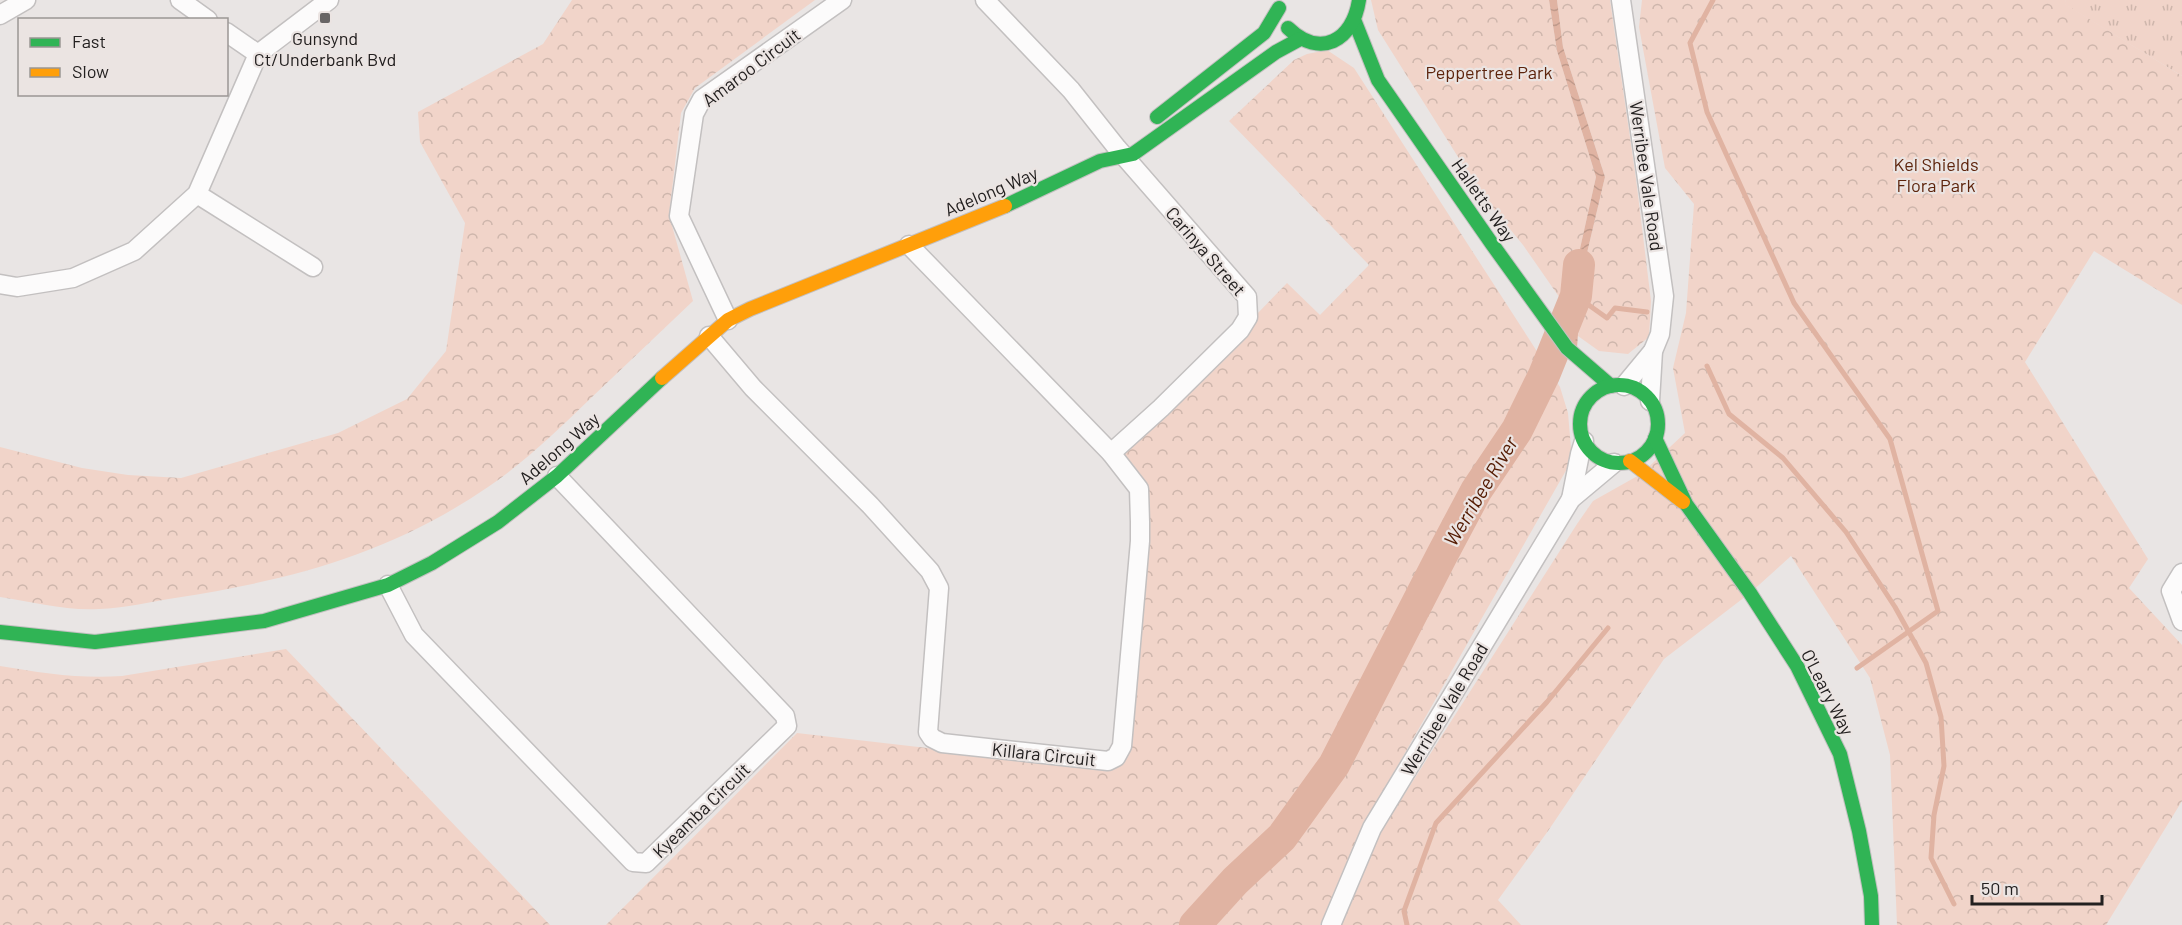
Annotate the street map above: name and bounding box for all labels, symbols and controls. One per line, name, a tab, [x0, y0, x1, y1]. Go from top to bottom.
marker: Gunsynd Ct/Underbank Bvd	[318, 11, 332, 25]
legend	[18, 18, 228, 96]
street label: Amaroo Circuit	[698, 23, 804, 111]
place label: Gunsynd Ct/Underbank Bvd	[254, 27, 396, 70]
text: Fast	[72, 30, 106, 52]
text: Slow	[72, 60, 109, 82]
park label: Peppertree Park	[1425, 61, 1553, 83]
street label: Werribee Vale Road	[1626, 100, 1668, 252]
park label: Kel Shields Flora Park	[1893, 153, 1979, 196]
street label: Halletts Way	[1447, 154, 1521, 246]
street label: Adelong Way	[941, 161, 1041, 221]
street label: Carinya Street	[1161, 202, 1251, 300]
street label: Adelong Way	[514, 407, 604, 489]
water label: Werribee River	[1438, 431, 1523, 550]
street label: Werribee Vale Road	[1396, 639, 1492, 779]
street label: O'Leary Way	[1797, 645, 1859, 739]
street label: Killara Circuit	[991, 738, 1097, 770]
street label: Kyeamba Circuit	[648, 758, 754, 862]
scale bar	[1972, 868, 2102, 906]
text: 50 m	[1981, 877, 2019, 899]

